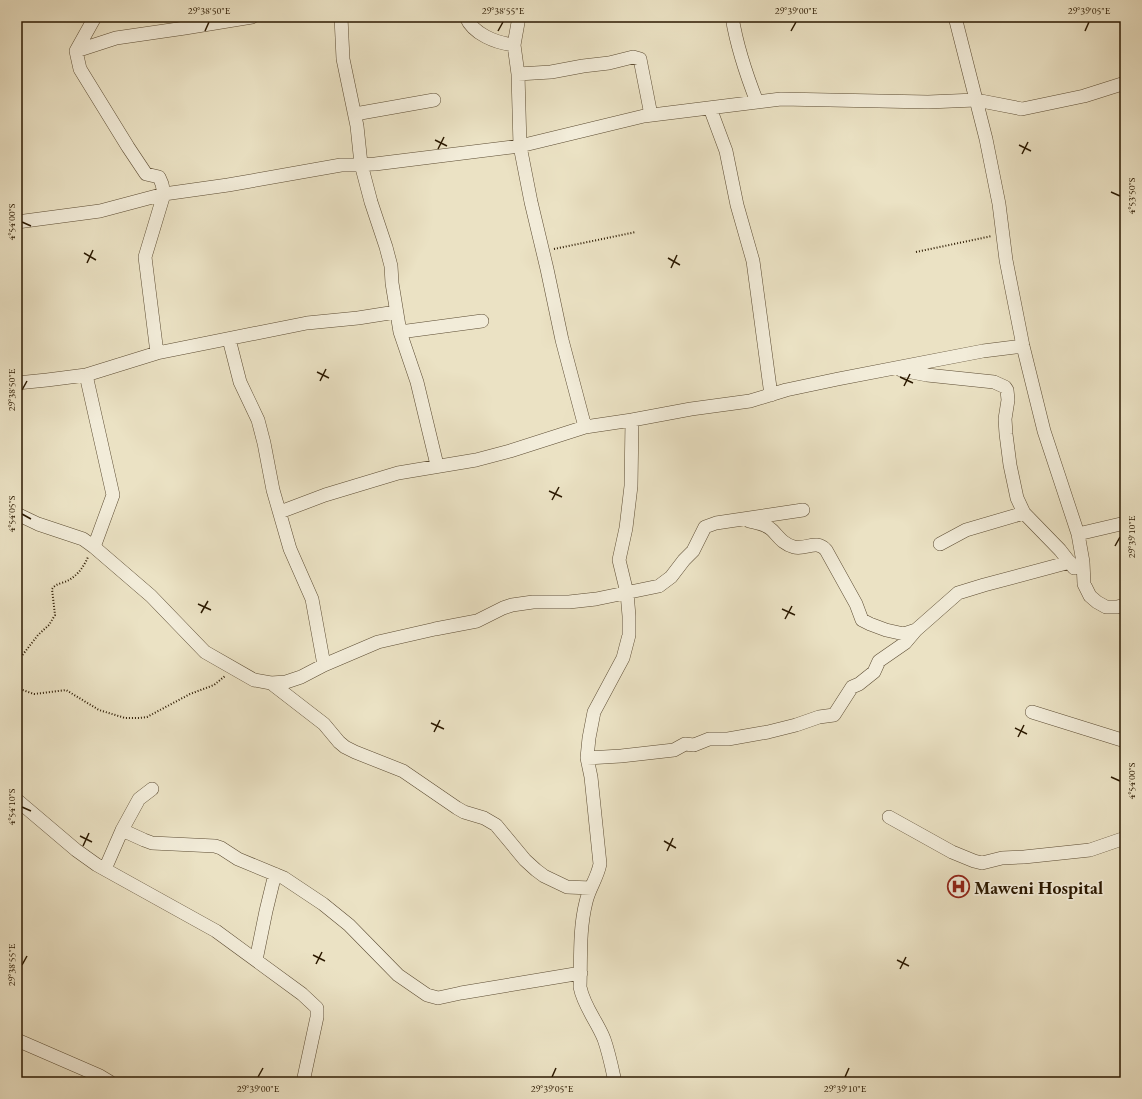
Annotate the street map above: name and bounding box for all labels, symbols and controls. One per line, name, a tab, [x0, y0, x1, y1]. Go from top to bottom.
text: 29°38'50"E	[188, 4, 231, 17]
text: 29°38'55"E	[482, 4, 525, 17]
text: 29°39'00"E	[775, 4, 818, 17]
text: 29°39'05"E	[1068, 4, 1111, 17]
text: 4°53'50"S	[1125, 177, 1138, 214]
text: 4°54'00"S	[5, 203, 18, 240]
text: 29°38'50"E	[5, 368, 18, 411]
text: 4°54'05"S	[5, 495, 18, 532]
text: 29°39'10"E	[1125, 515, 1138, 558]
text: 4°54'00"S	[1125, 762, 1138, 799]
text: 4°54'10"S	[5, 788, 18, 825]
hospital icon: Maweni Hospital	[945, 874, 971, 900]
place label: Maweni Hospital	[974, 876, 1103, 899]
text: 29°38'55"E	[5, 943, 18, 986]
text: 29°39'00"E	[237, 1082, 280, 1095]
text: 29°39'05"E	[531, 1082, 574, 1095]
text: 29°39'10"E	[824, 1082, 867, 1095]

